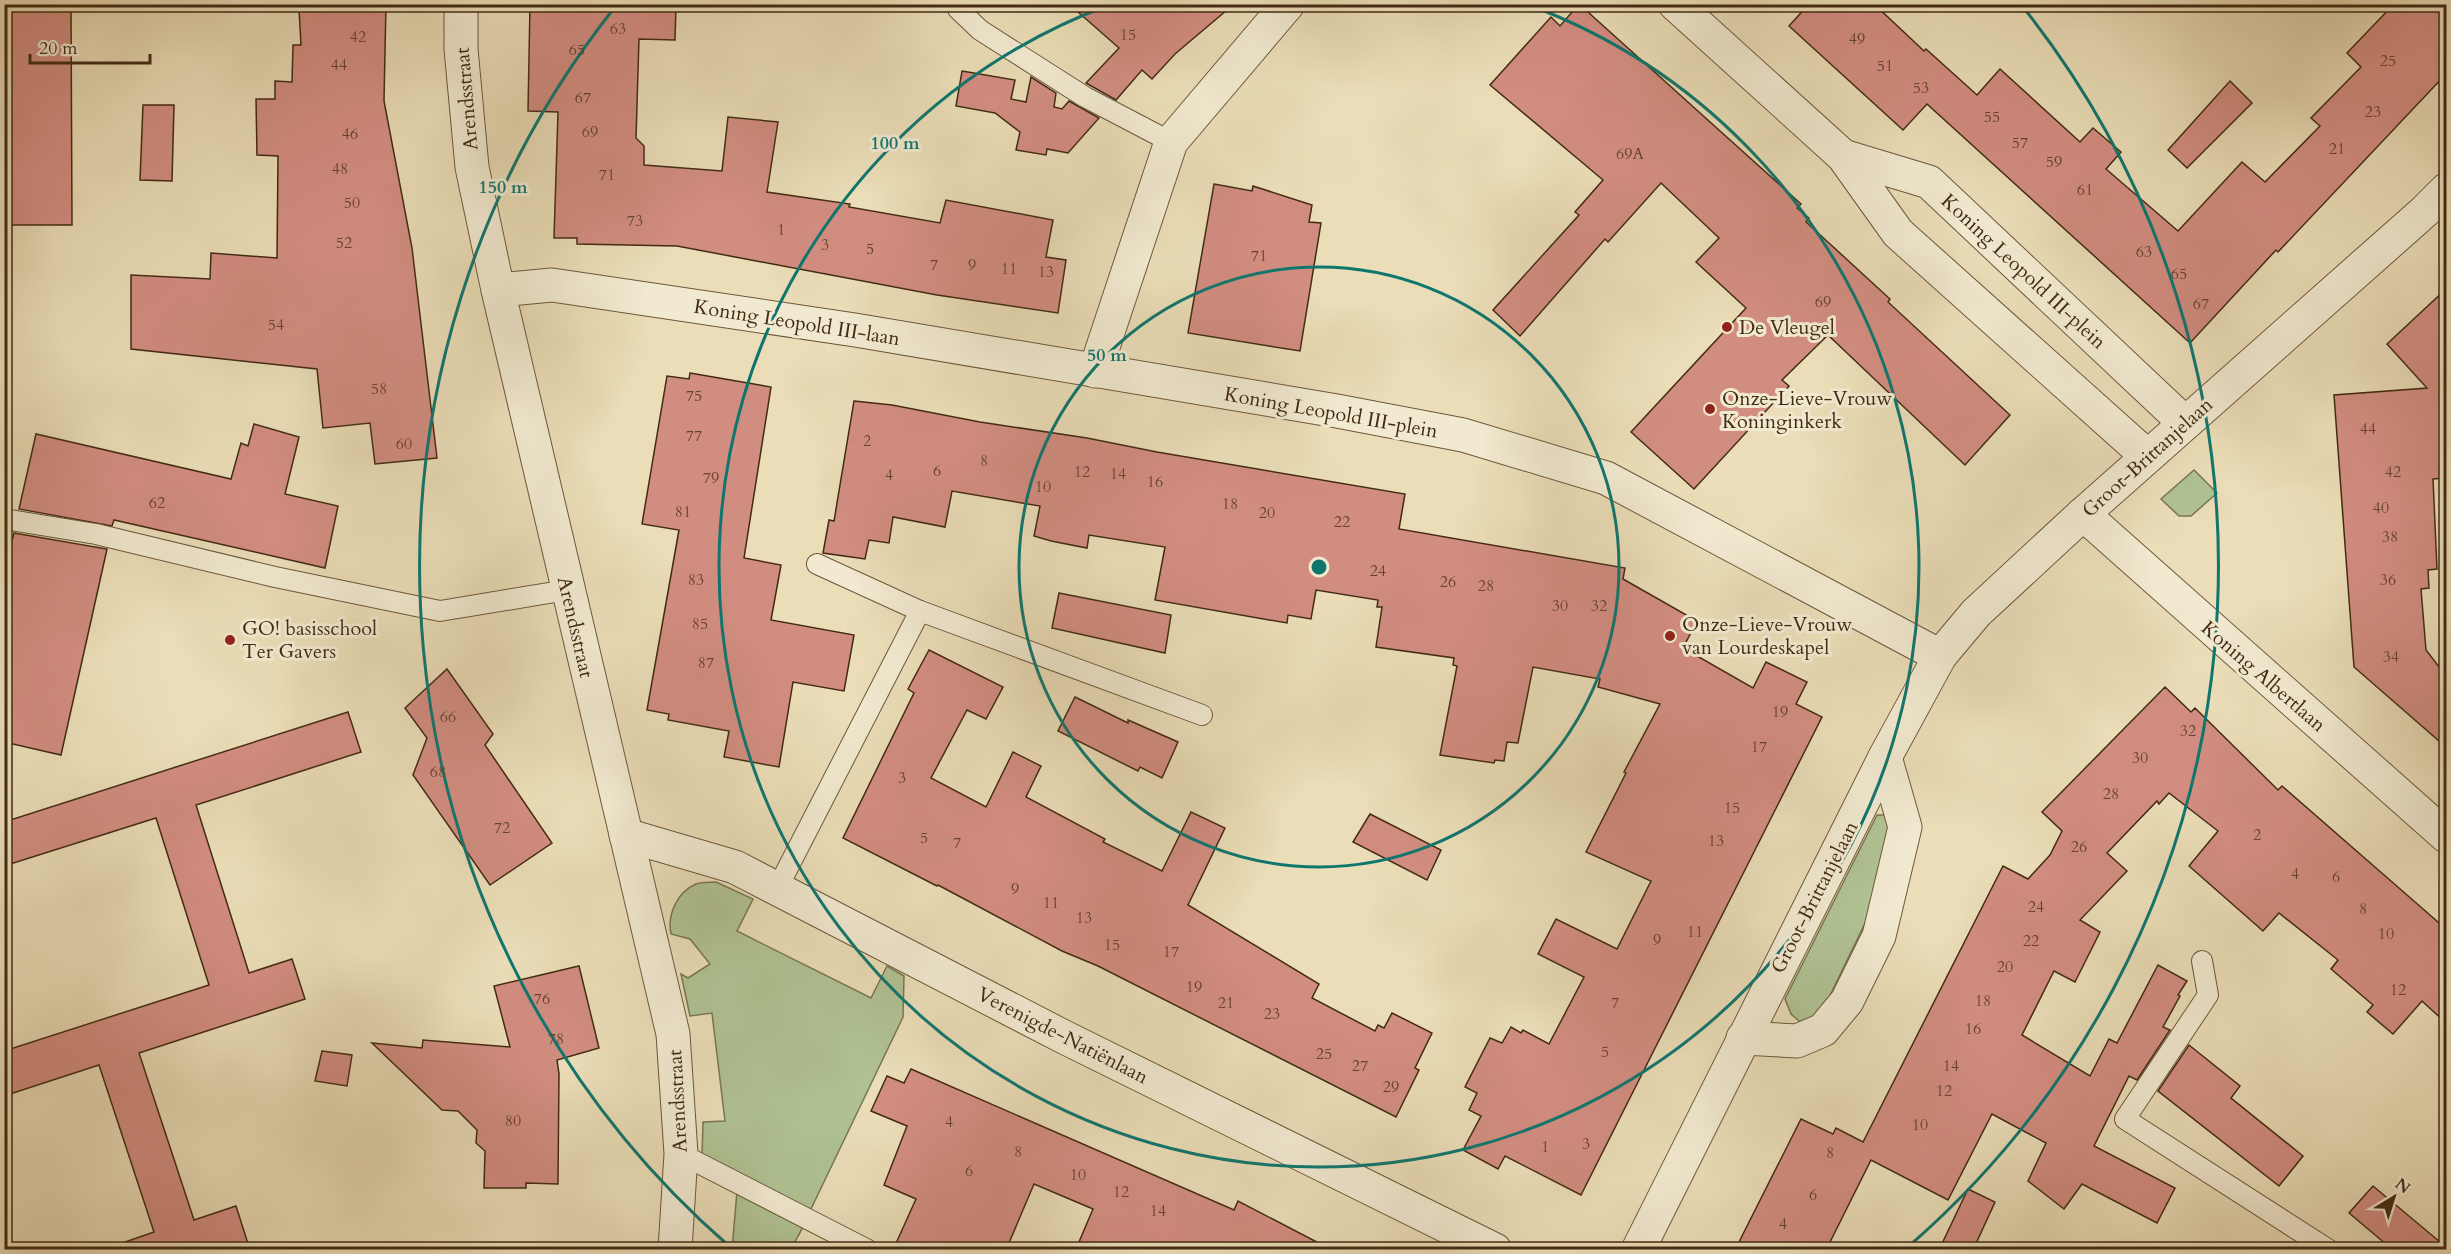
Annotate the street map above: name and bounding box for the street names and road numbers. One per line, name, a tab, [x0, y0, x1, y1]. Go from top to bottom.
street label: Arendsstraat	[448, 46, 484, 152]
street label: Koning Leopold III-plein	[1935, 188, 2112, 355]
street label: Koning Leopold III-laan	[692, 293, 903, 352]
street label: Koning Leopold III-plein	[1222, 380, 1440, 445]
street label: Groot-Brittanjelaan	[2076, 391, 2219, 523]
street label: Arendsstraat	[551, 574, 600, 681]
street label: Koning Albertlaan	[2196, 615, 2332, 739]
street label: Groot-Brittanjelaan	[1764, 816, 1865, 978]
street label: Verenigde-Natiënlaan	[973, 981, 1154, 1091]
street label: Arendsstraat	[661, 1048, 694, 1153]

